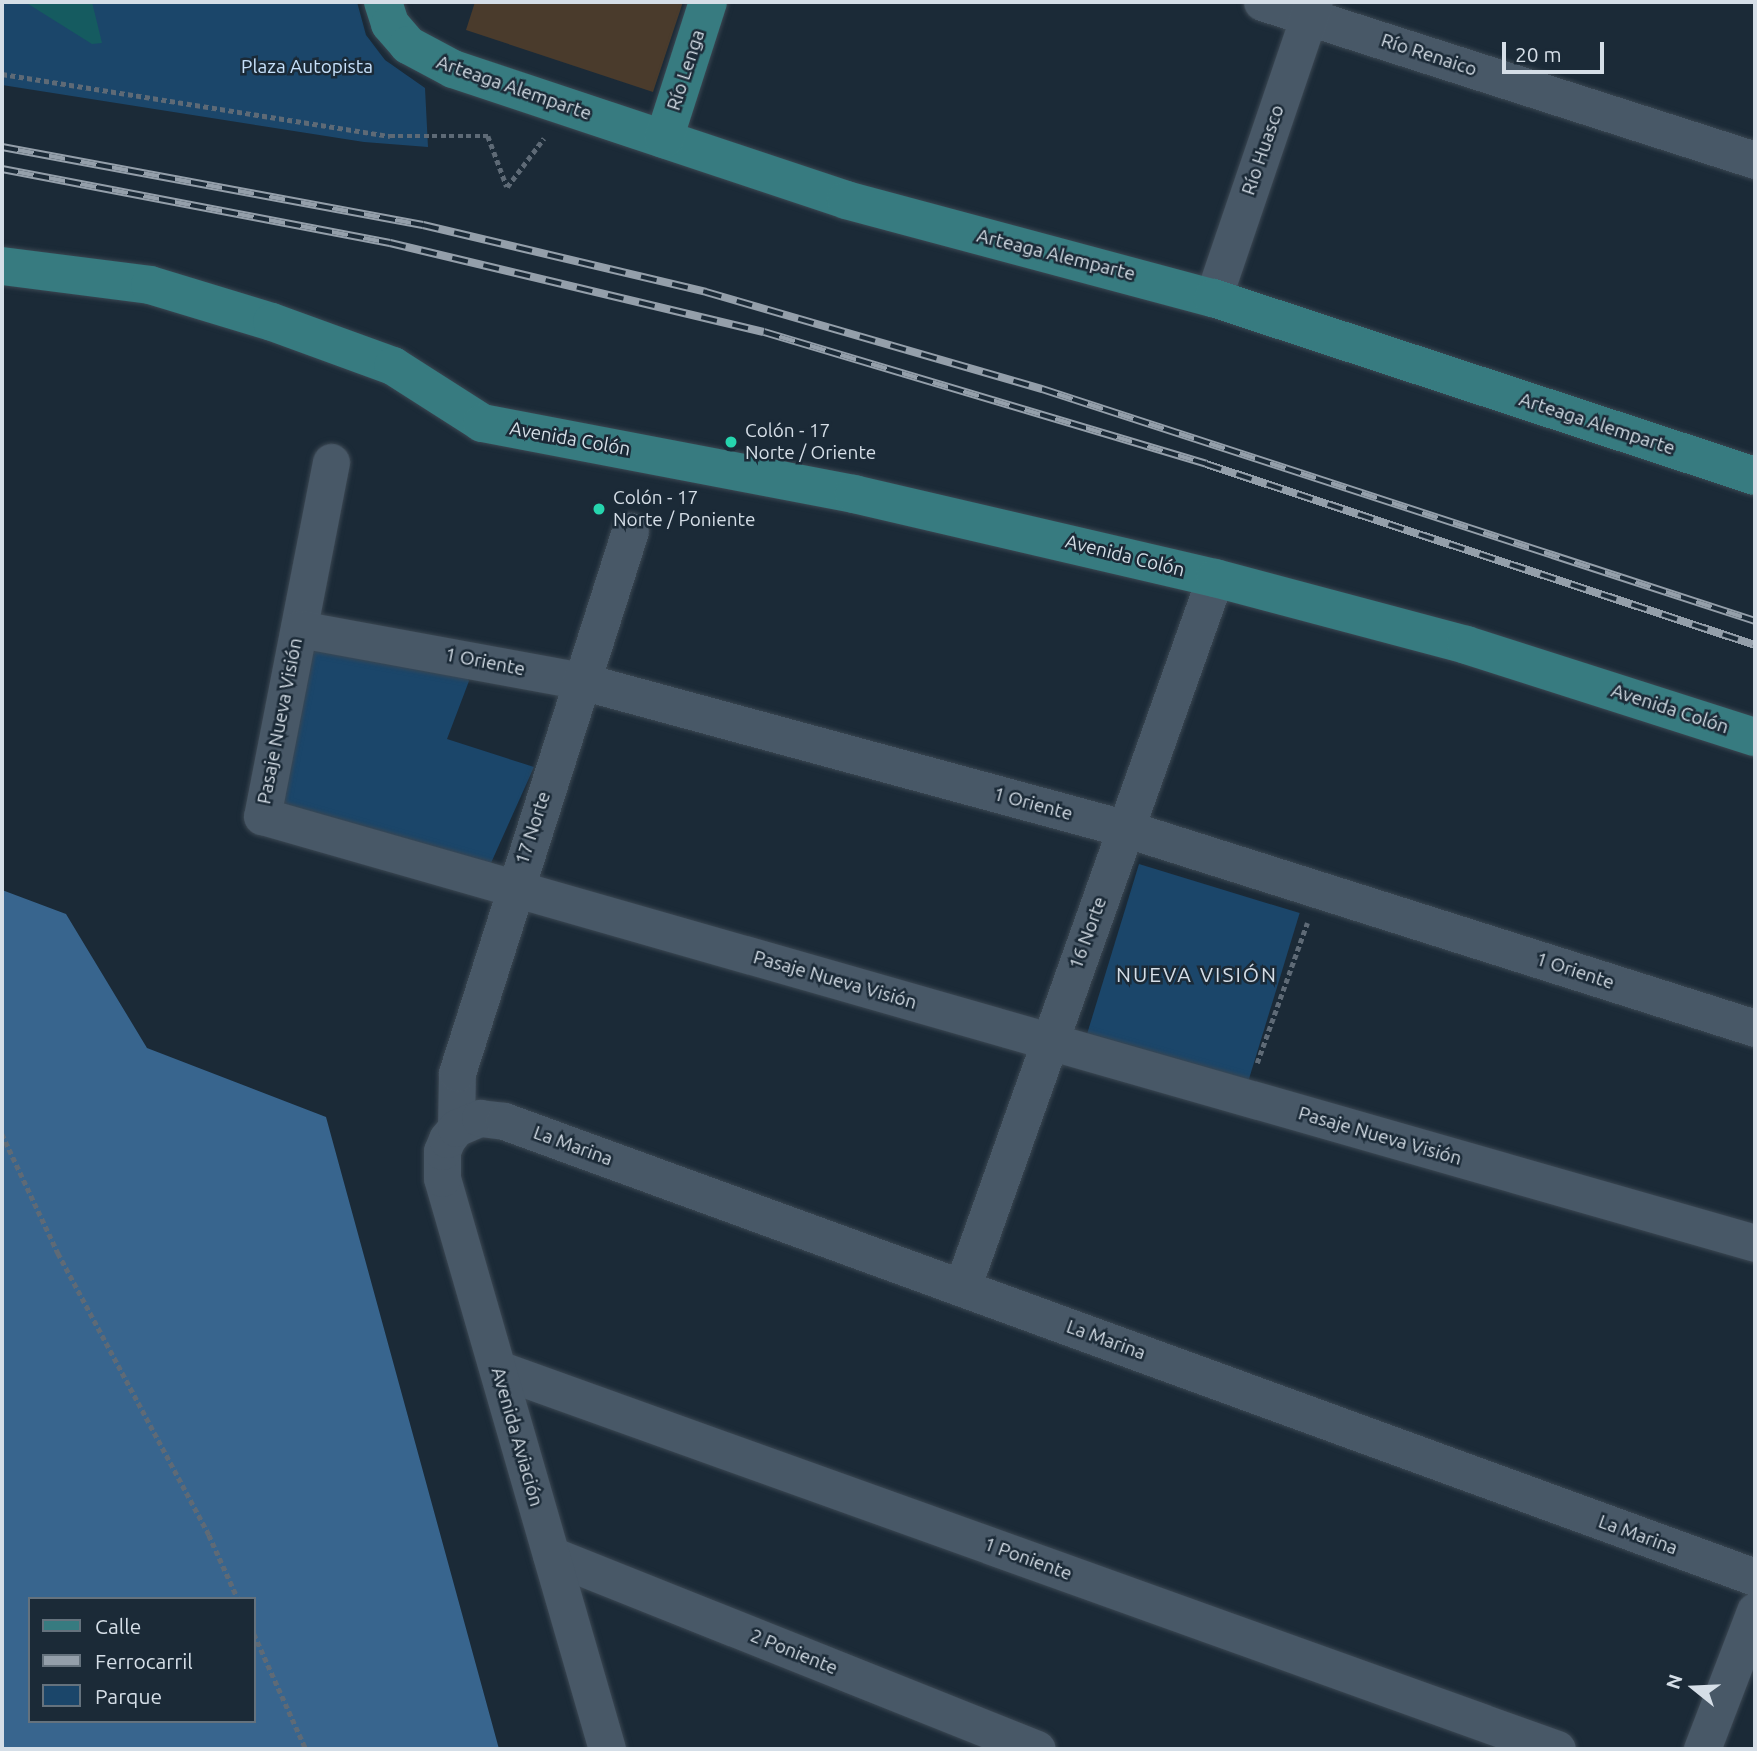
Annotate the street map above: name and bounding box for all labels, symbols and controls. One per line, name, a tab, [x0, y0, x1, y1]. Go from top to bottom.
street label: Río Lenga	[662, 27, 710, 113]
scale bar	[1505, 28, 1606, 72]
street label: Río Renaico	[1378, 29, 1480, 81]
text: 20 m	[1515, 42, 1562, 66]
street label: Arteaga Alemparte	[433, 51, 595, 125]
park label: Plaza Autopista	[241, 56, 373, 78]
street label: Río Huasco	[1237, 102, 1289, 198]
street label: Arteaga Alemparte	[974, 224, 1138, 286]
street label: Arteaga Alemparte	[1516, 388, 1678, 460]
street label: Avenida Colón	[508, 417, 632, 461]
place label: Colón - 17 Norte / Oriente	[745, 420, 876, 464]
marker: Colón - 17 Norte / Oriente	[723, 434, 739, 450]
place label: Colón - 17 Norte / Poniente	[613, 487, 755, 531]
marker: Colón - 17 Norte / Poniente	[591, 501, 607, 517]
street label: Avenida Colón	[1063, 530, 1187, 582]
street label: Pasaje Nueva Visión	[253, 636, 307, 806]
street label: 1 Oriente	[443, 643, 527, 681]
street label: Avenida Colón	[1608, 679, 1732, 739]
street label: 1 Oriente	[991, 783, 1075, 825]
street label: 17 Norte	[510, 789, 556, 867]
street label: 16 Norte	[1064, 894, 1112, 972]
street label: Pasaje Nueva Visión	[751, 946, 919, 1014]
street label: 1 Oriente	[1533, 948, 1617, 994]
district label: NUEVA VISIÓN	[1117, 961, 1277, 987]
street label: Pasaje Nueva Visión	[1296, 1102, 1464, 1170]
street label: La Marina	[530, 1121, 616, 1171]
street label: La Marina	[1063, 1315, 1149, 1365]
street label: Avenida Aviación	[486, 1365, 548, 1509]
street label: La Marina	[1595, 1510, 1681, 1560]
street label: 1 Poniente	[981, 1533, 1075, 1585]
legend	[28, 1597, 256, 1723]
text: Calle	[95, 1614, 141, 1638]
street label: 2 Poniente	[747, 1624, 841, 1680]
text: Ferrocarril	[95, 1649, 193, 1673]
north arrow	[1659, 1653, 1729, 1723]
text: N	[1661, 1671, 1687, 1692]
text: Parque	[95, 1684, 162, 1708]

